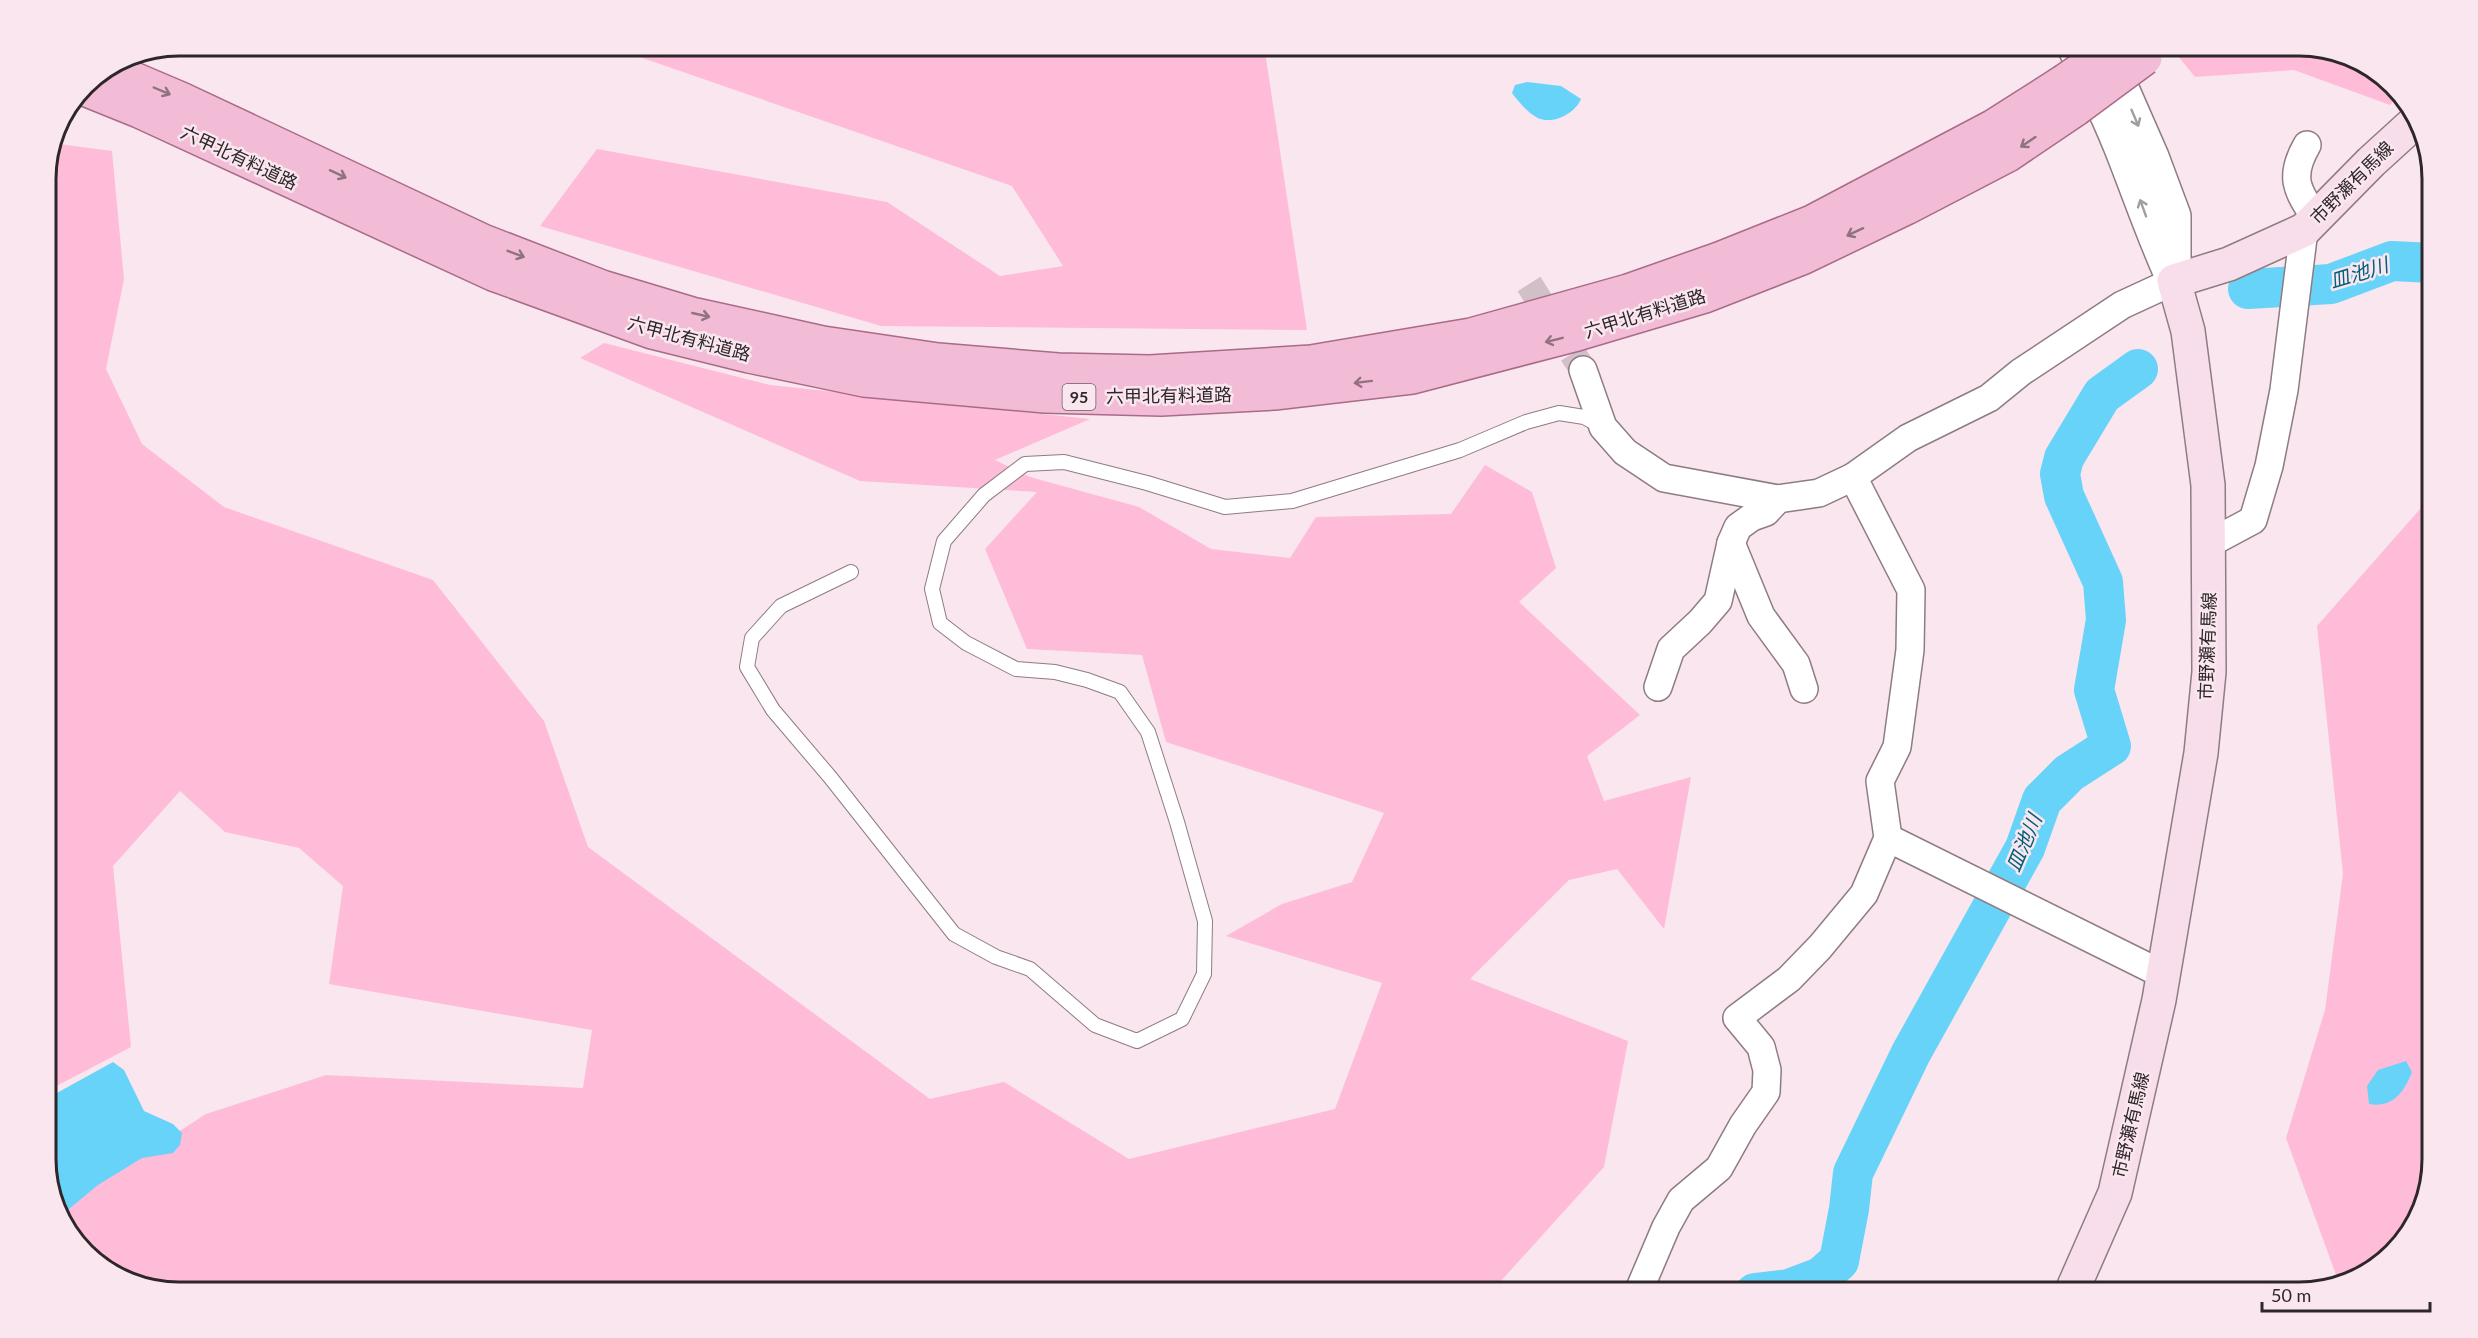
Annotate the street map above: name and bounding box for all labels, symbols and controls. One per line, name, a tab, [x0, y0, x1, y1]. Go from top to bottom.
one-way arrow	[152, 86, 170, 97]
one-way arrow	[2130, 108, 2141, 126]
street label: 六甲北有料道路	[178, 120, 301, 194]
one-way arrow	[2020, 136, 2036, 148]
street label: 市野瀬有馬線	[2305, 136, 2397, 228]
one-way arrow	[329, 169, 347, 181]
one-way arrow	[2137, 199, 2148, 218]
one-way arrow	[1847, 227, 1865, 239]
one-way arrow	[506, 249, 525, 260]
water label: 皿池川	[2327, 251, 2393, 292]
street label: 六甲北有料道路	[1581, 284, 1708, 342]
one-way arrow	[691, 310, 710, 322]
street label: 六甲北有料道路	[626, 311, 753, 365]
one-way arrow	[1544, 335, 1563, 347]
one-way arrow	[1354, 377, 1374, 388]
street label: 六甲北有料道路	[1106, 383, 1232, 407]
road number: 95	[1062, 384, 1096, 410]
street label: 市野瀬有馬線	[2194, 592, 2220, 700]
water label: 皿池川	[2000, 808, 2047, 875]
street label: 市野瀬有馬線	[2107, 1070, 2153, 1180]
scale bar	[2262, 1275, 2430, 1313]
text: 50 m	[2271, 1284, 2311, 1306]

